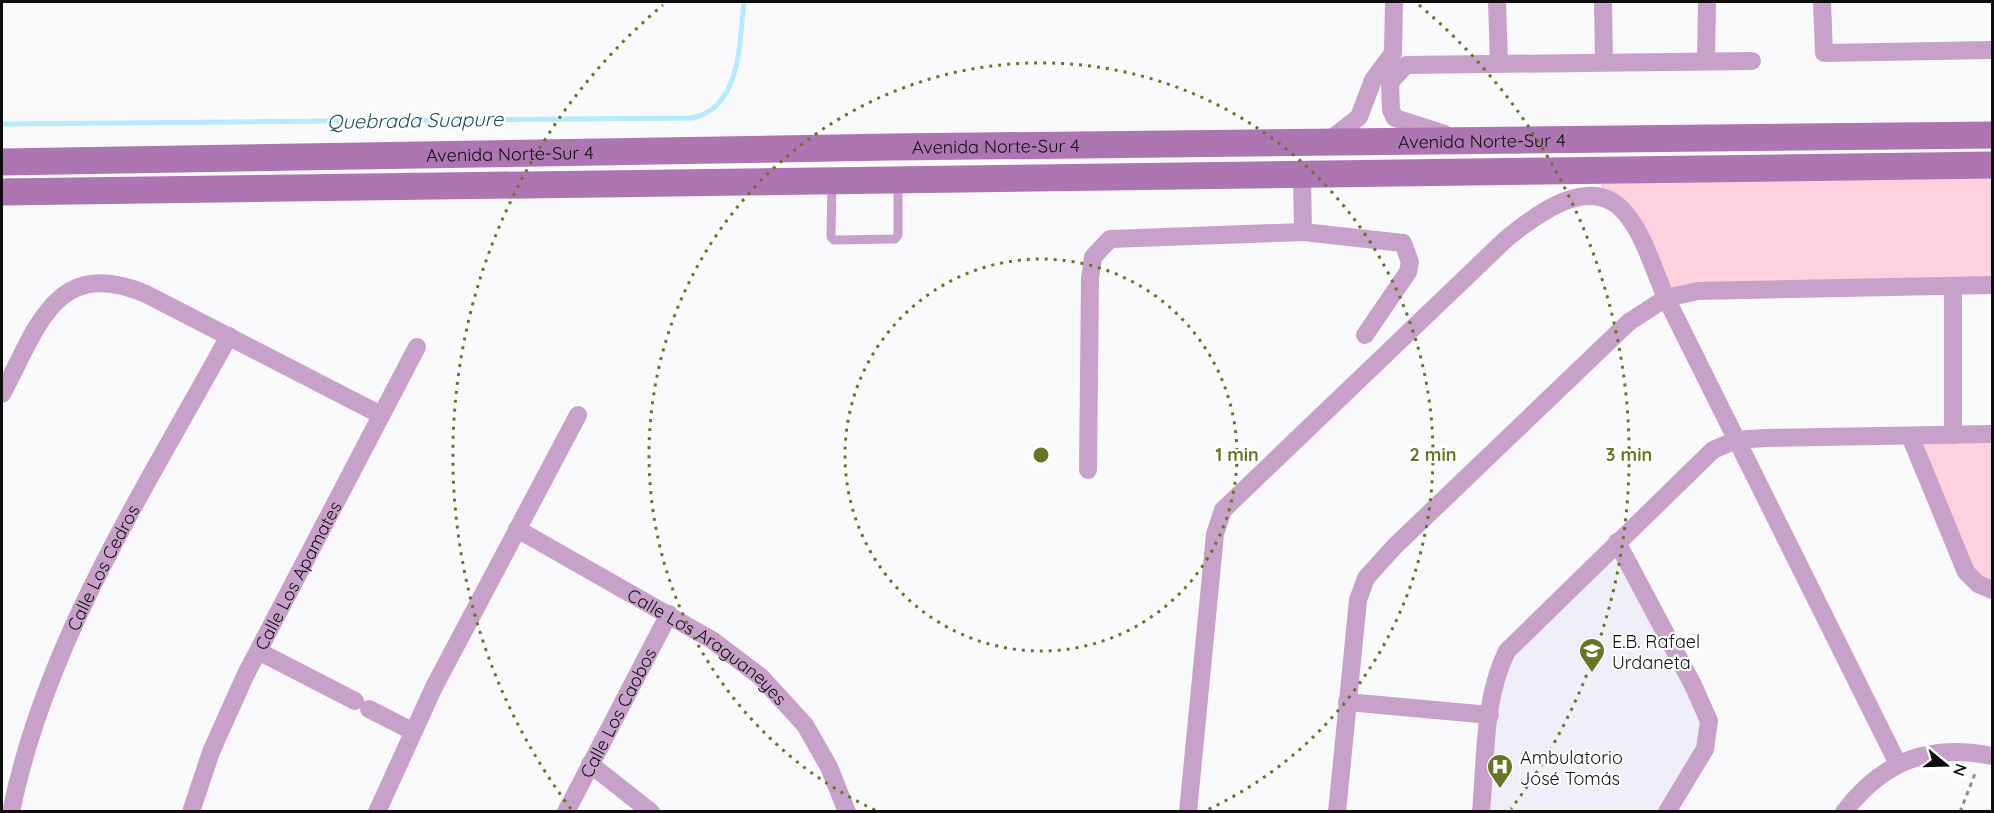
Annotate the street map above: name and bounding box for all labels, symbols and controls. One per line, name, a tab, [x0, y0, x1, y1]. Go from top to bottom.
water label: Quebrada Suapure	[327, 106, 504, 134]
street label: Avenida Norte-Sur 4	[1398, 128, 1566, 153]
street label: Avenida Norte-Sur 4	[912, 133, 1080, 158]
street label: Avenida Norte-Sur 4	[426, 141, 594, 166]
text: 1 min	[1215, 443, 1259, 466]
text: 2 min	[1410, 443, 1456, 466]
text: 3 min	[1606, 443, 1652, 466]
centre of rings	[1031, 445, 1051, 465]
street label: Calle Los Apamates	[249, 497, 346, 654]
street label: Calle Los Cedros	[61, 500, 144, 634]
street label: Calle Los Araguaneyes	[623, 583, 792, 709]
place label: E.B. Rafael Urdaneta	[1612, 630, 1700, 674]
school or university icon: E.B. Rafael Urdaneta	[1577, 636, 1607, 674]
street label: Calle Los Caobos	[574, 644, 661, 782]
north arrow	[1916, 735, 1976, 795]
place label: Ambulatorio José Tomás	[1520, 746, 1623, 790]
hospital icon: Ambulatorio José Tomás	[1485, 752, 1515, 790]
text: N	[1949, 761, 1972, 779]

